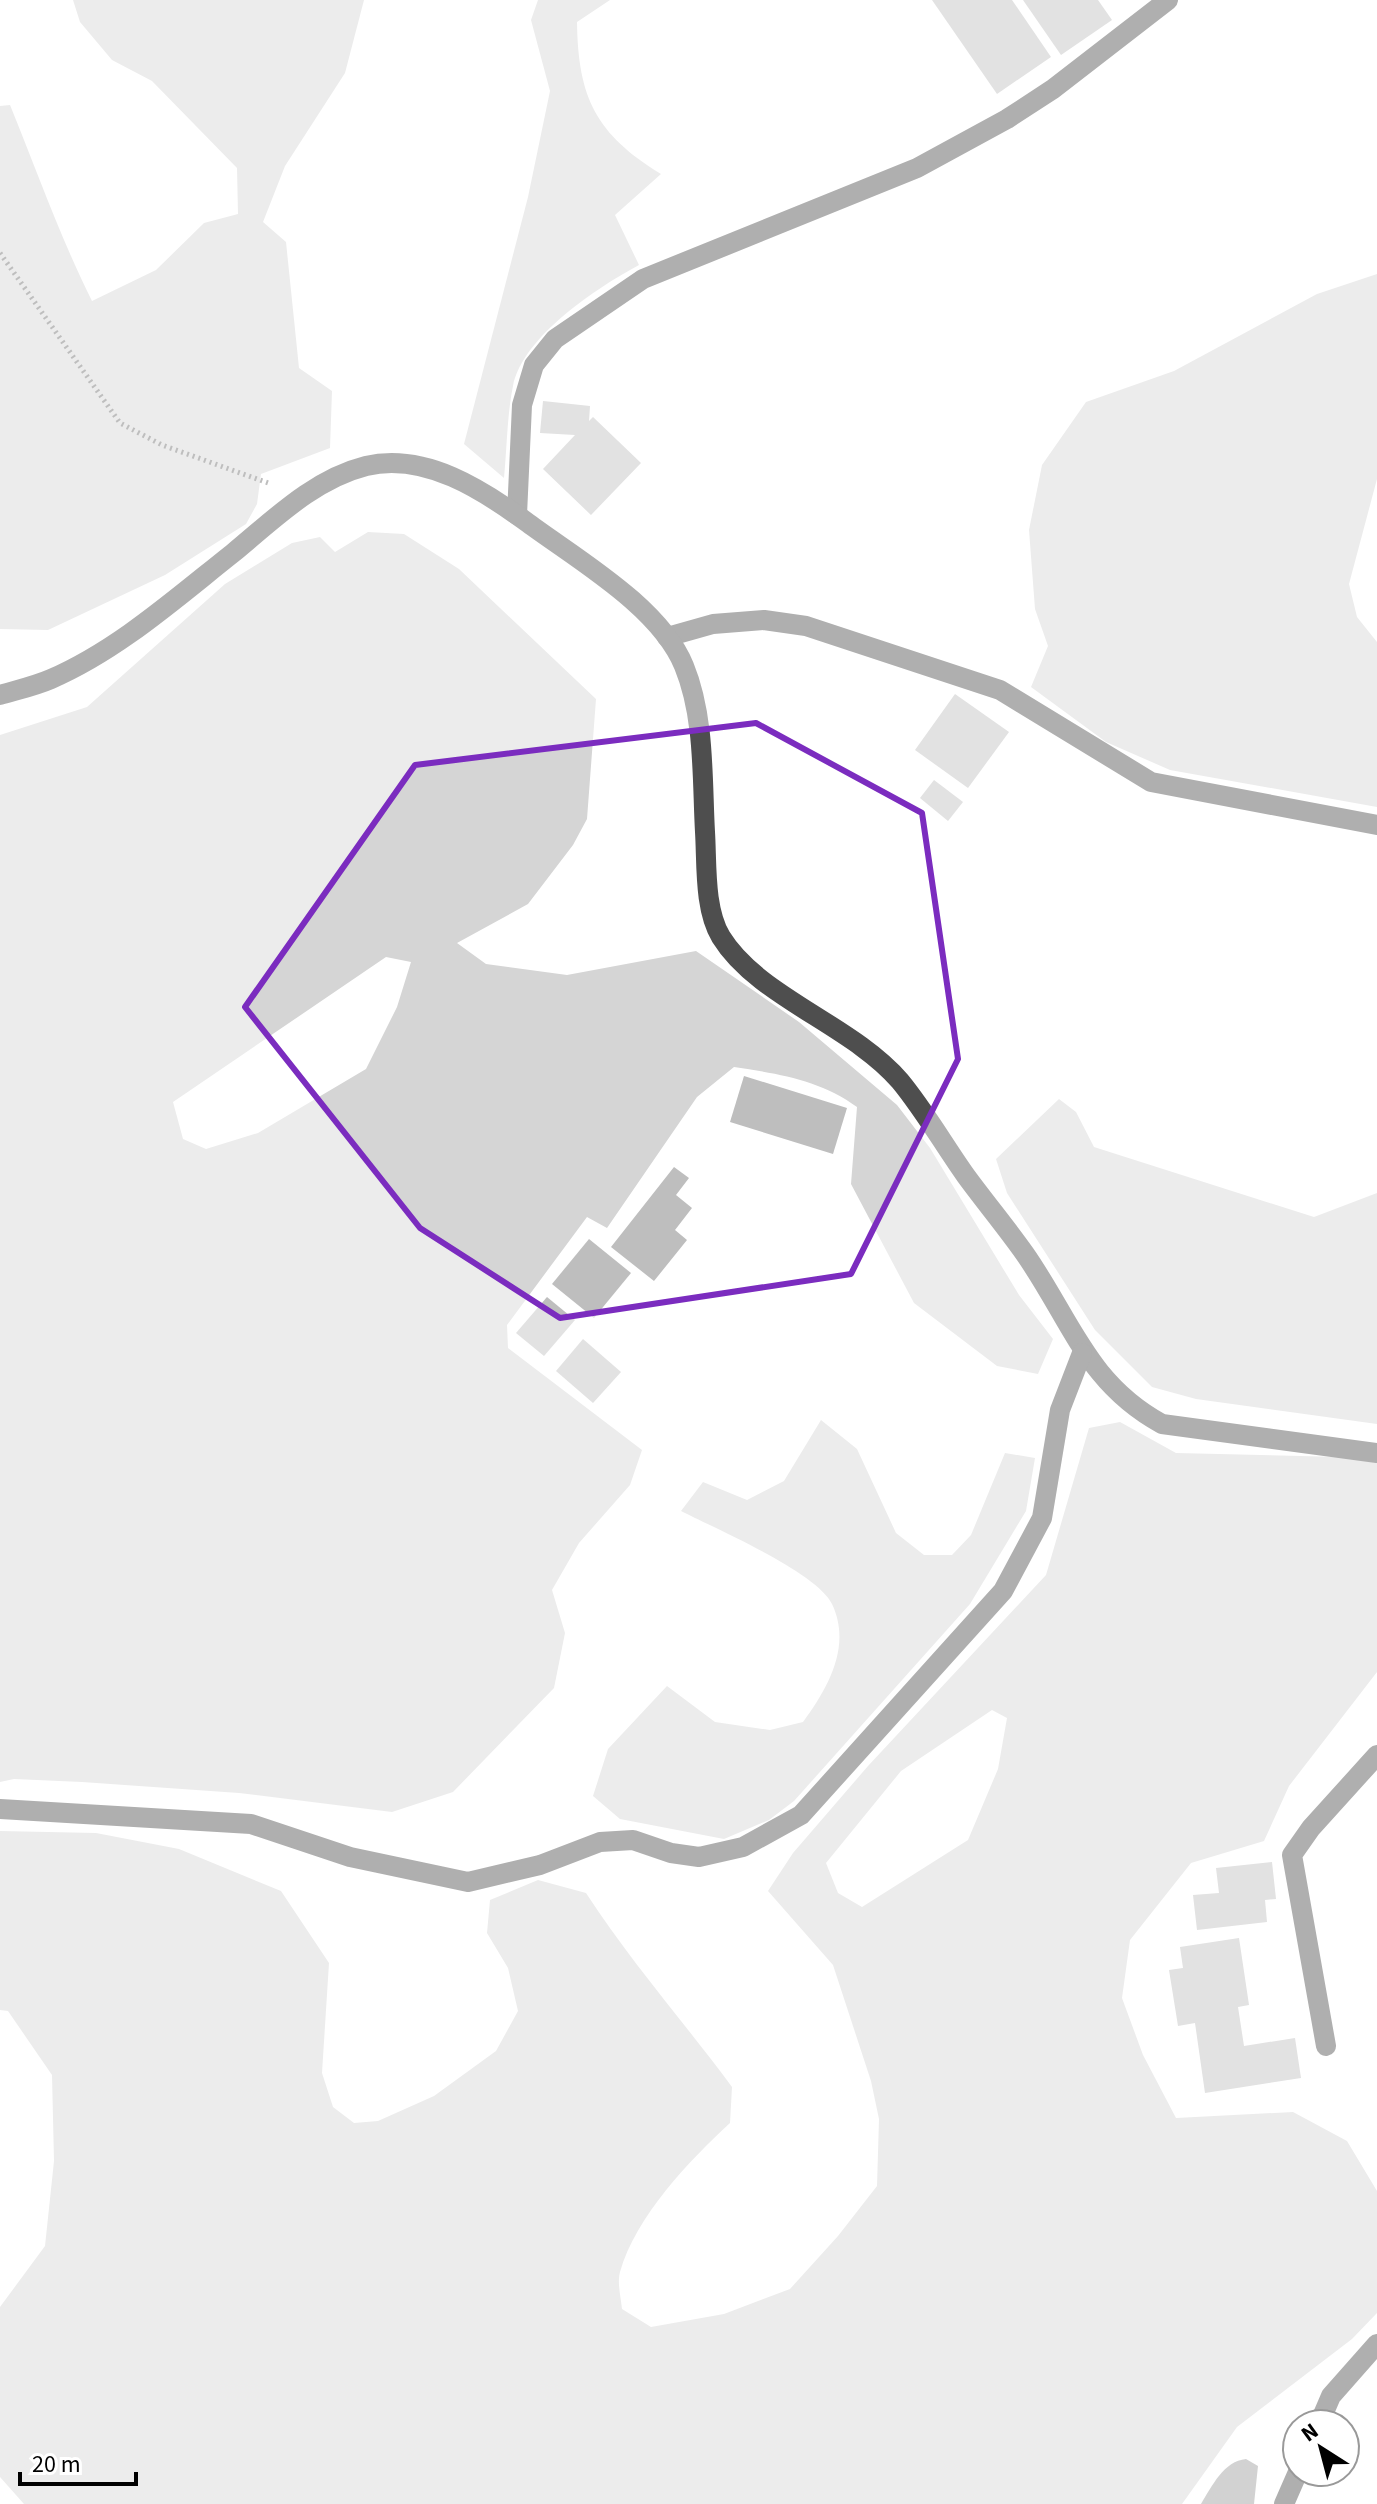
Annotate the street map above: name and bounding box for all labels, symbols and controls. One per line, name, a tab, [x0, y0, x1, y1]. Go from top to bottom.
north arrow	[1281, 2408, 1361, 2488]
text: N	[1295, 2415, 1325, 2450]
scale bar	[20, 2436, 136, 2486]
text: 20 m	[32, 2447, 81, 2482]

